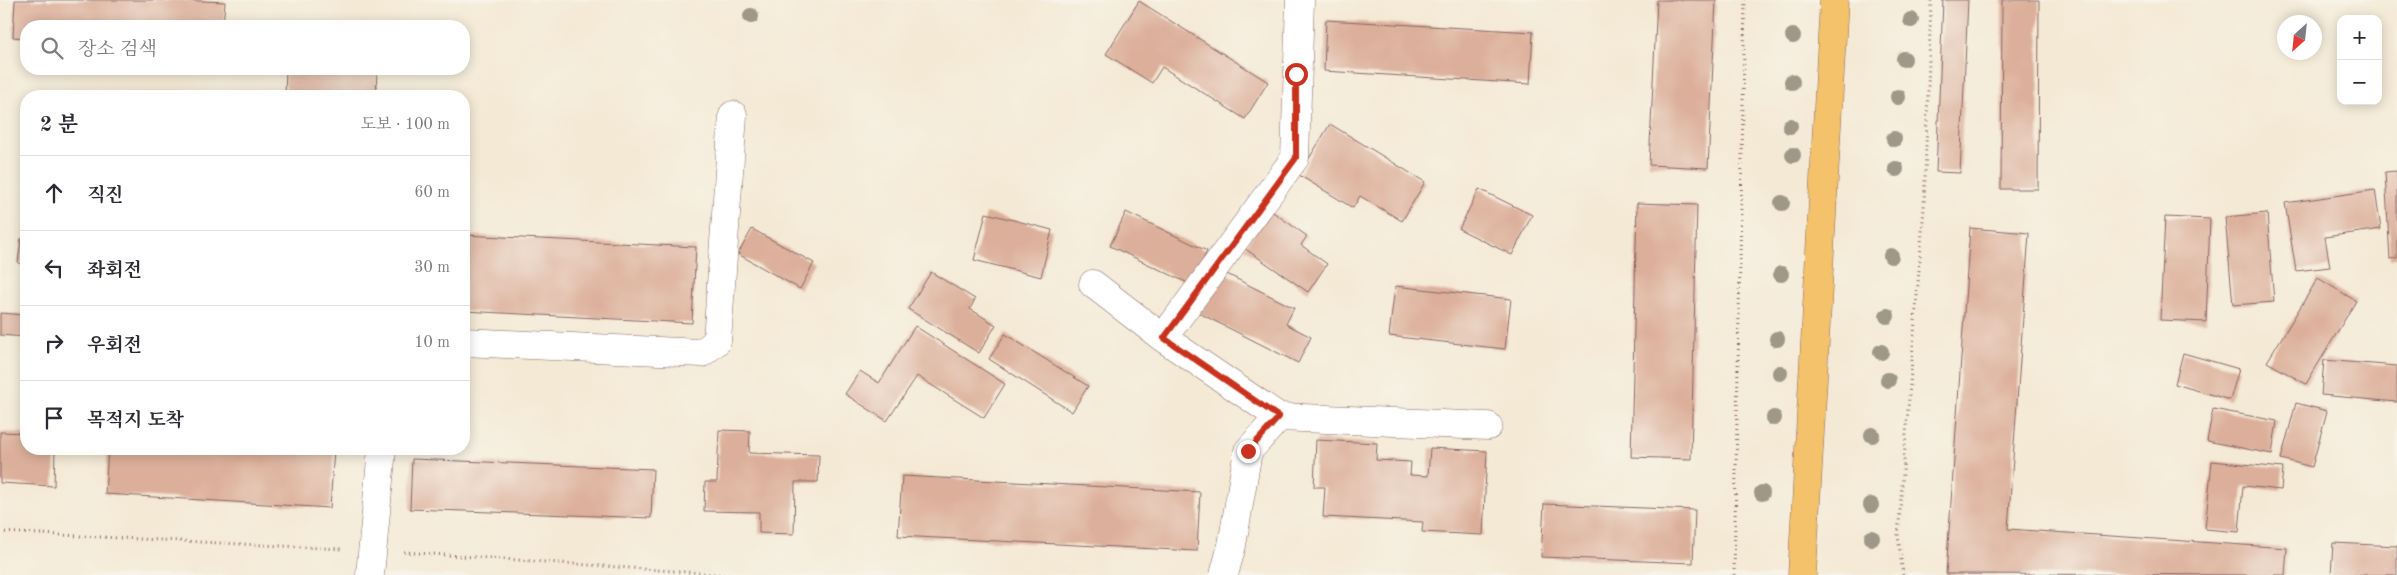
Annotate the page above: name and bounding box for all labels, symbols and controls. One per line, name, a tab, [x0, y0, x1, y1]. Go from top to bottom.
north arrow	[2277, 15, 2322, 60]
map controls	[2337, 15, 2382, 105]
button: +	[2337, 15, 2382, 60]
search box	[20, 20, 470, 75]
icon: search	[38, 34, 66, 62]
text: 장소 검색	[78, 41, 157, 60]
button: −	[2337, 60, 2382, 105]
route start	[1285, 63, 1308, 86]
text: 2 분	[40, 115, 78, 136]
text: 도보 · 100 m	[361, 117, 450, 133]
icon: ahead	[40, 179, 68, 207]
text: 60 m	[414, 185, 450, 201]
text: 직진	[87, 187, 124, 206]
icon: left	[40, 254, 68, 282]
text: 30 m	[414, 260, 450, 276]
text: 좌회전	[87, 262, 142, 281]
icon: right	[40, 329, 68, 357]
text: 10 m	[414, 335, 450, 351]
text: 우회전	[87, 337, 142, 356]
icon: arrive	[40, 404, 68, 432]
text: 목적지 도착	[87, 412, 184, 431]
route end	[1237, 440, 1260, 463]

